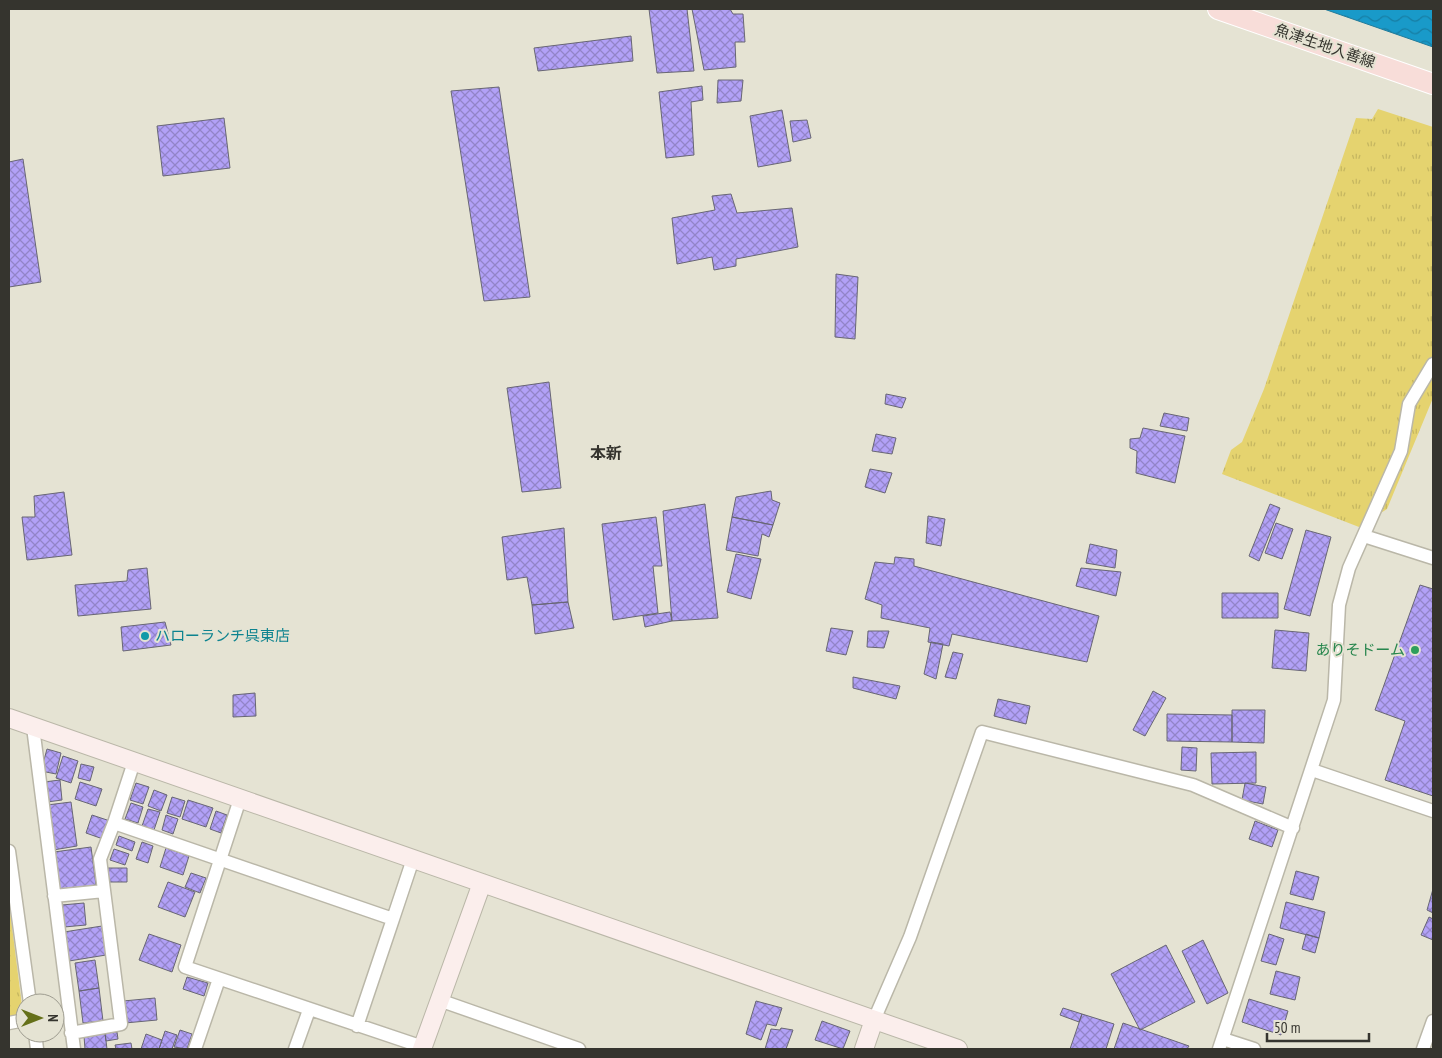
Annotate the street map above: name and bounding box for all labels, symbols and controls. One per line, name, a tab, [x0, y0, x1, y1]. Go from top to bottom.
street label: 魚津生地入善線	[1272, 19, 1378, 72]
district label: 本新	[590, 443, 622, 463]
place label: ハローランチ呉東店	[155, 626, 290, 645]
marker: ハローランチ呉東店	[139, 630, 151, 642]
place label: ありそドーム	[1315, 640, 1405, 659]
marker: ありそドーム	[1409, 644, 1421, 656]
north arrow	[15, 993, 65, 1043]
scale bar	[1267, 1010, 1370, 1042]
text: N	[44, 1014, 62, 1022]
text: 50 m	[1274, 1018, 1300, 1037]

